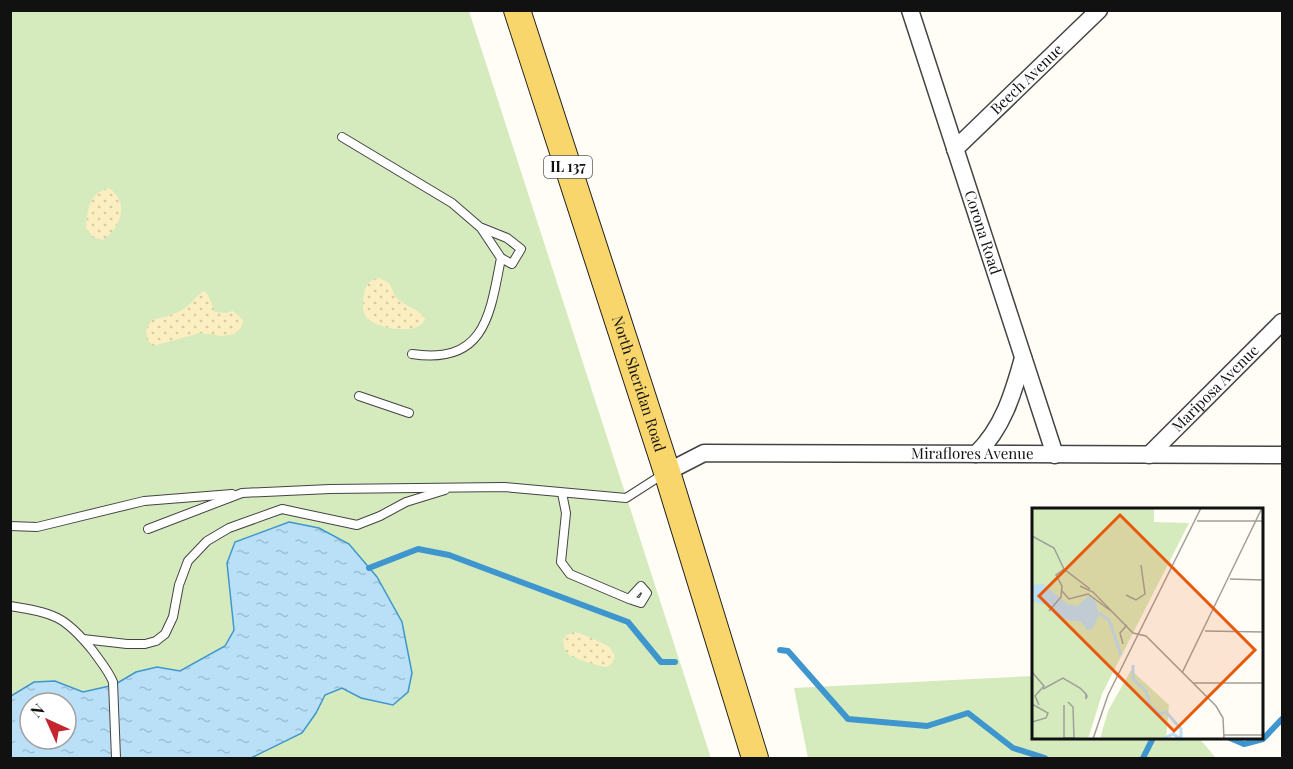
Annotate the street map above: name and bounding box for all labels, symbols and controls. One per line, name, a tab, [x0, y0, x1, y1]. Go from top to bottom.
street label: Beech Avenue	[986, 39, 1067, 118]
road number: IL 137	[544, 156, 592, 178]
street label: Corona Road	[960, 188, 1007, 277]
street label: North Sheridan Road	[608, 313, 671, 454]
street label: Mariposa Avenue	[1167, 340, 1263, 436]
street label: Miraflores Avenue	[911, 443, 1034, 463]
inset map	[1032, 508, 1263, 739]
north arrow	[18, 691, 78, 751]
text: N	[26, 698, 49, 722]

